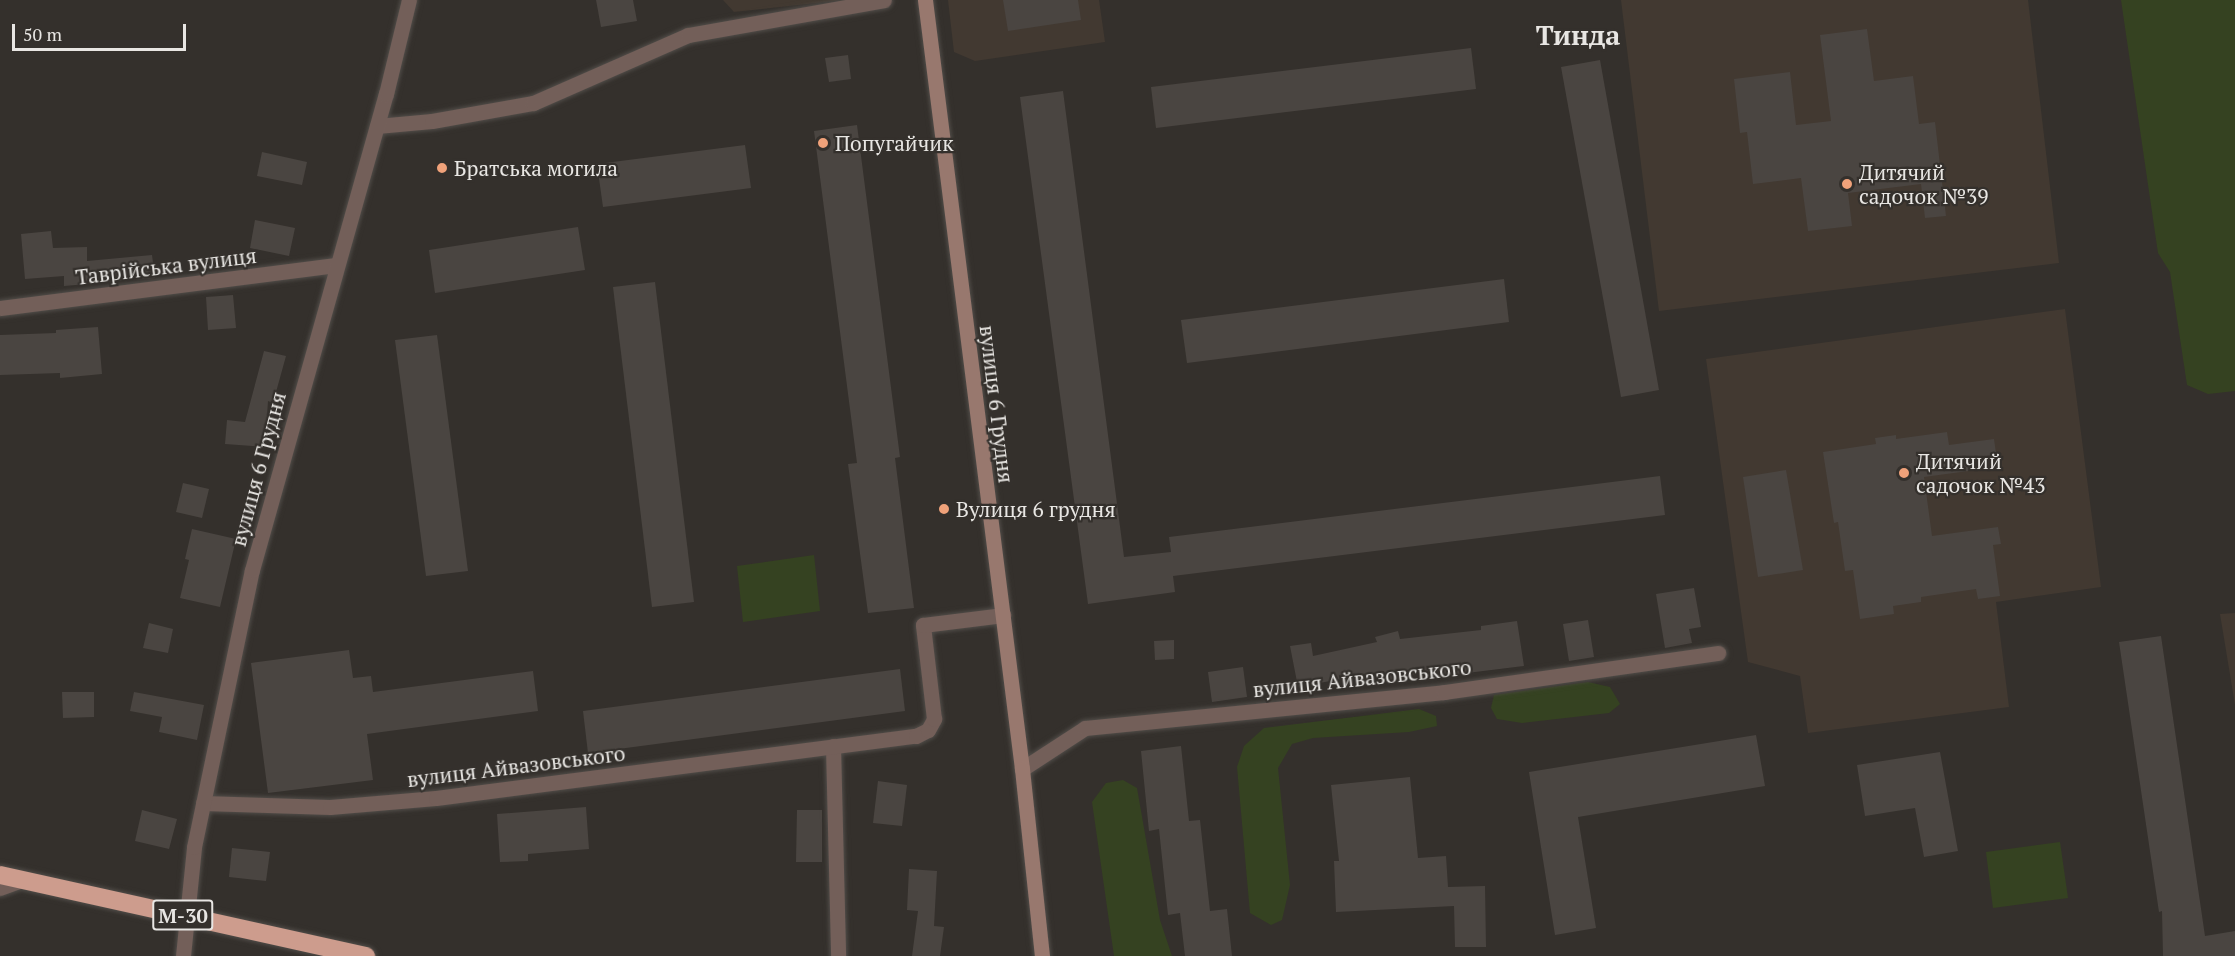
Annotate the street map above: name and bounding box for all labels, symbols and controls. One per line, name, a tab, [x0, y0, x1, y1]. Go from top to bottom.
scale bar	[15, 12, 189, 50]
district label: Тинда	[1536, 20, 1620, 52]
text: 50 m	[23, 22, 62, 46]
place label: Попугайчик	[835, 130, 954, 156]
marker: Попугайчик	[816, 136, 830, 150]
place label: Братська могила	[454, 155, 618, 181]
place label: Дитячий садочок №39	[1859, 159, 1989, 209]
marker: Братська могила	[435, 161, 449, 175]
marker: Дитячий садочок №39	[1840, 177, 1854, 191]
street label: Таврійська вулиця	[74, 242, 258, 290]
street label: вулиця 6 Грудня	[975, 324, 1019, 484]
street label: вулиця 6 Грудня	[225, 389, 291, 549]
place label: Дитячий садочок №43	[1916, 448, 2046, 498]
marker: Дитячий садочок №43	[1897, 466, 1911, 480]
place label: Вулиця 6 грудня	[956, 496, 1116, 522]
marker: Вулиця 6 грудня	[937, 502, 951, 516]
street label: вулиця Айвазовського	[1251, 654, 1473, 702]
street label: вулиця Айвазовського	[405, 740, 627, 792]
road number: М-30	[152, 898, 214, 932]

